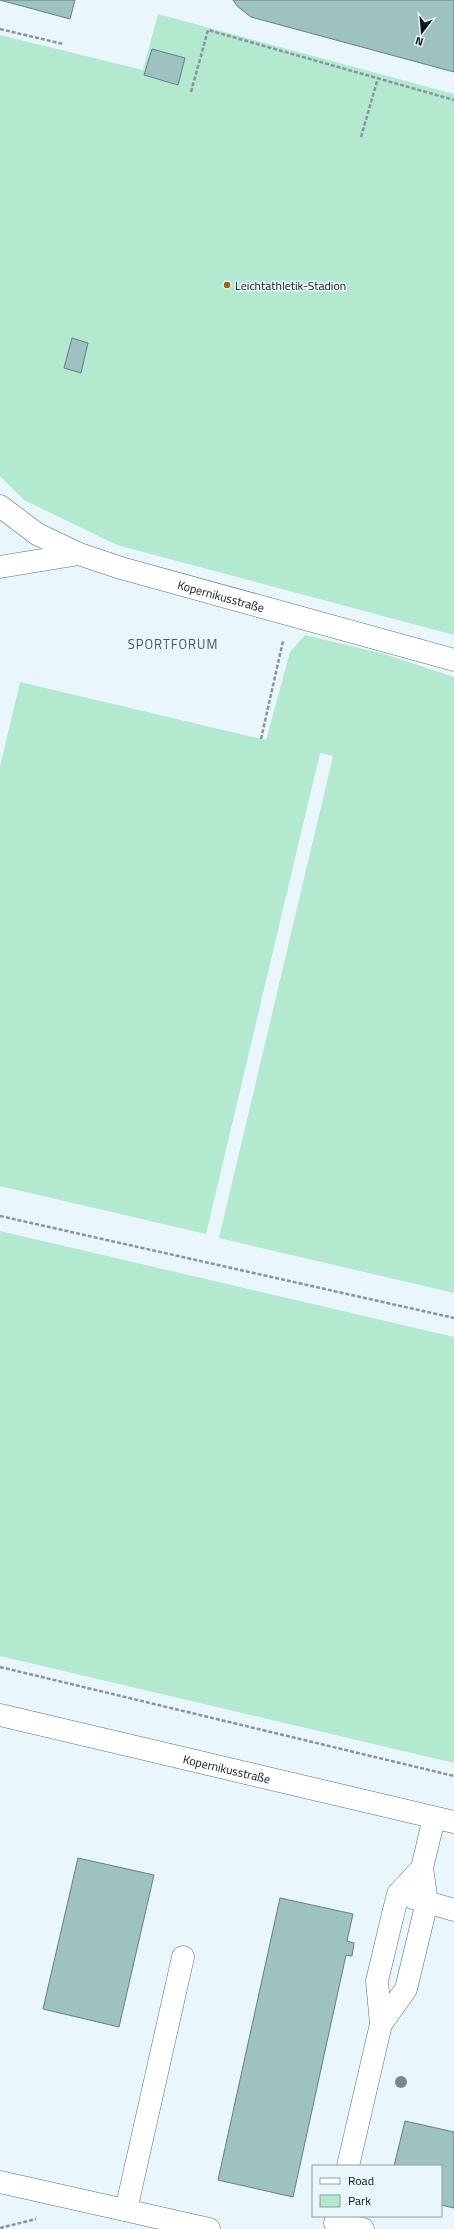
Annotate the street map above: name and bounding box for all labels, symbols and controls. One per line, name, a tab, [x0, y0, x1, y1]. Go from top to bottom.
north arrow	[402, 12, 442, 52]
text: N	[413, 33, 425, 50]
place label: Leichtathletik-Stadion	[235, 276, 346, 295]
marker: Leichtathletik-Stadion	[222, 280, 232, 290]
street label: Kopernikusstraße	[175, 575, 267, 617]
district label: SPORTFORUM	[128, 634, 218, 654]
street label: Kopernikusstraße	[181, 1749, 272, 1788]
legend	[312, 2165, 442, 2217]
text: Road	[348, 2171, 374, 2190]
text: Park	[348, 2191, 371, 2210]

